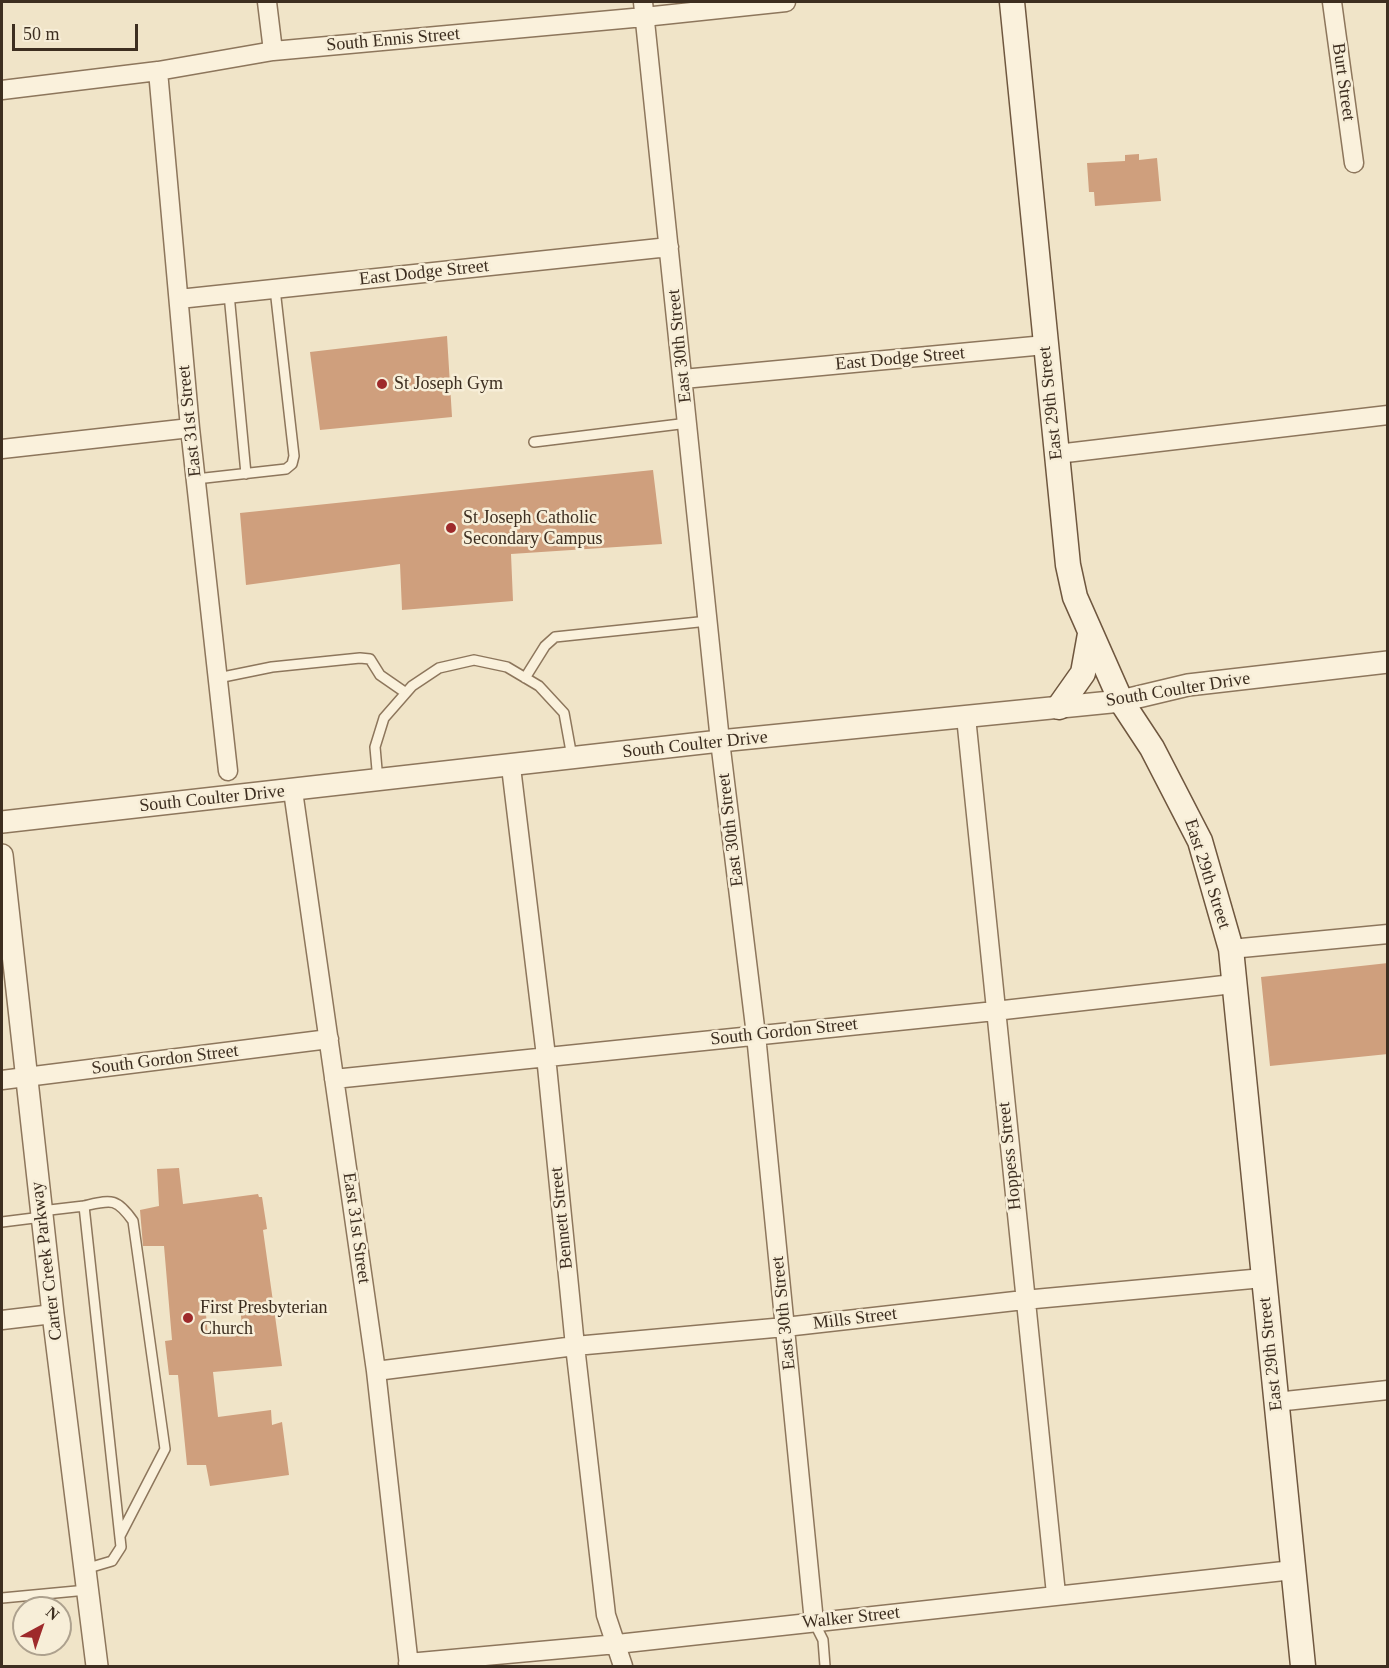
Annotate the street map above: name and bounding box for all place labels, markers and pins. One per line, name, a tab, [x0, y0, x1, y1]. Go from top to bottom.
place label: St Joseph Gym	[394, 373, 503, 395]
marker: St Joseph Gym	[375, 377, 389, 391]
place label: St Joseph Catholic Secondary Campus	[463, 507, 602, 550]
marker: St Joseph Catholic Secondary Campus	[444, 521, 458, 535]
place label: First Presbyterian Church	[200, 1297, 327, 1340]
marker: First Presbyterian Church	[181, 1311, 195, 1325]

